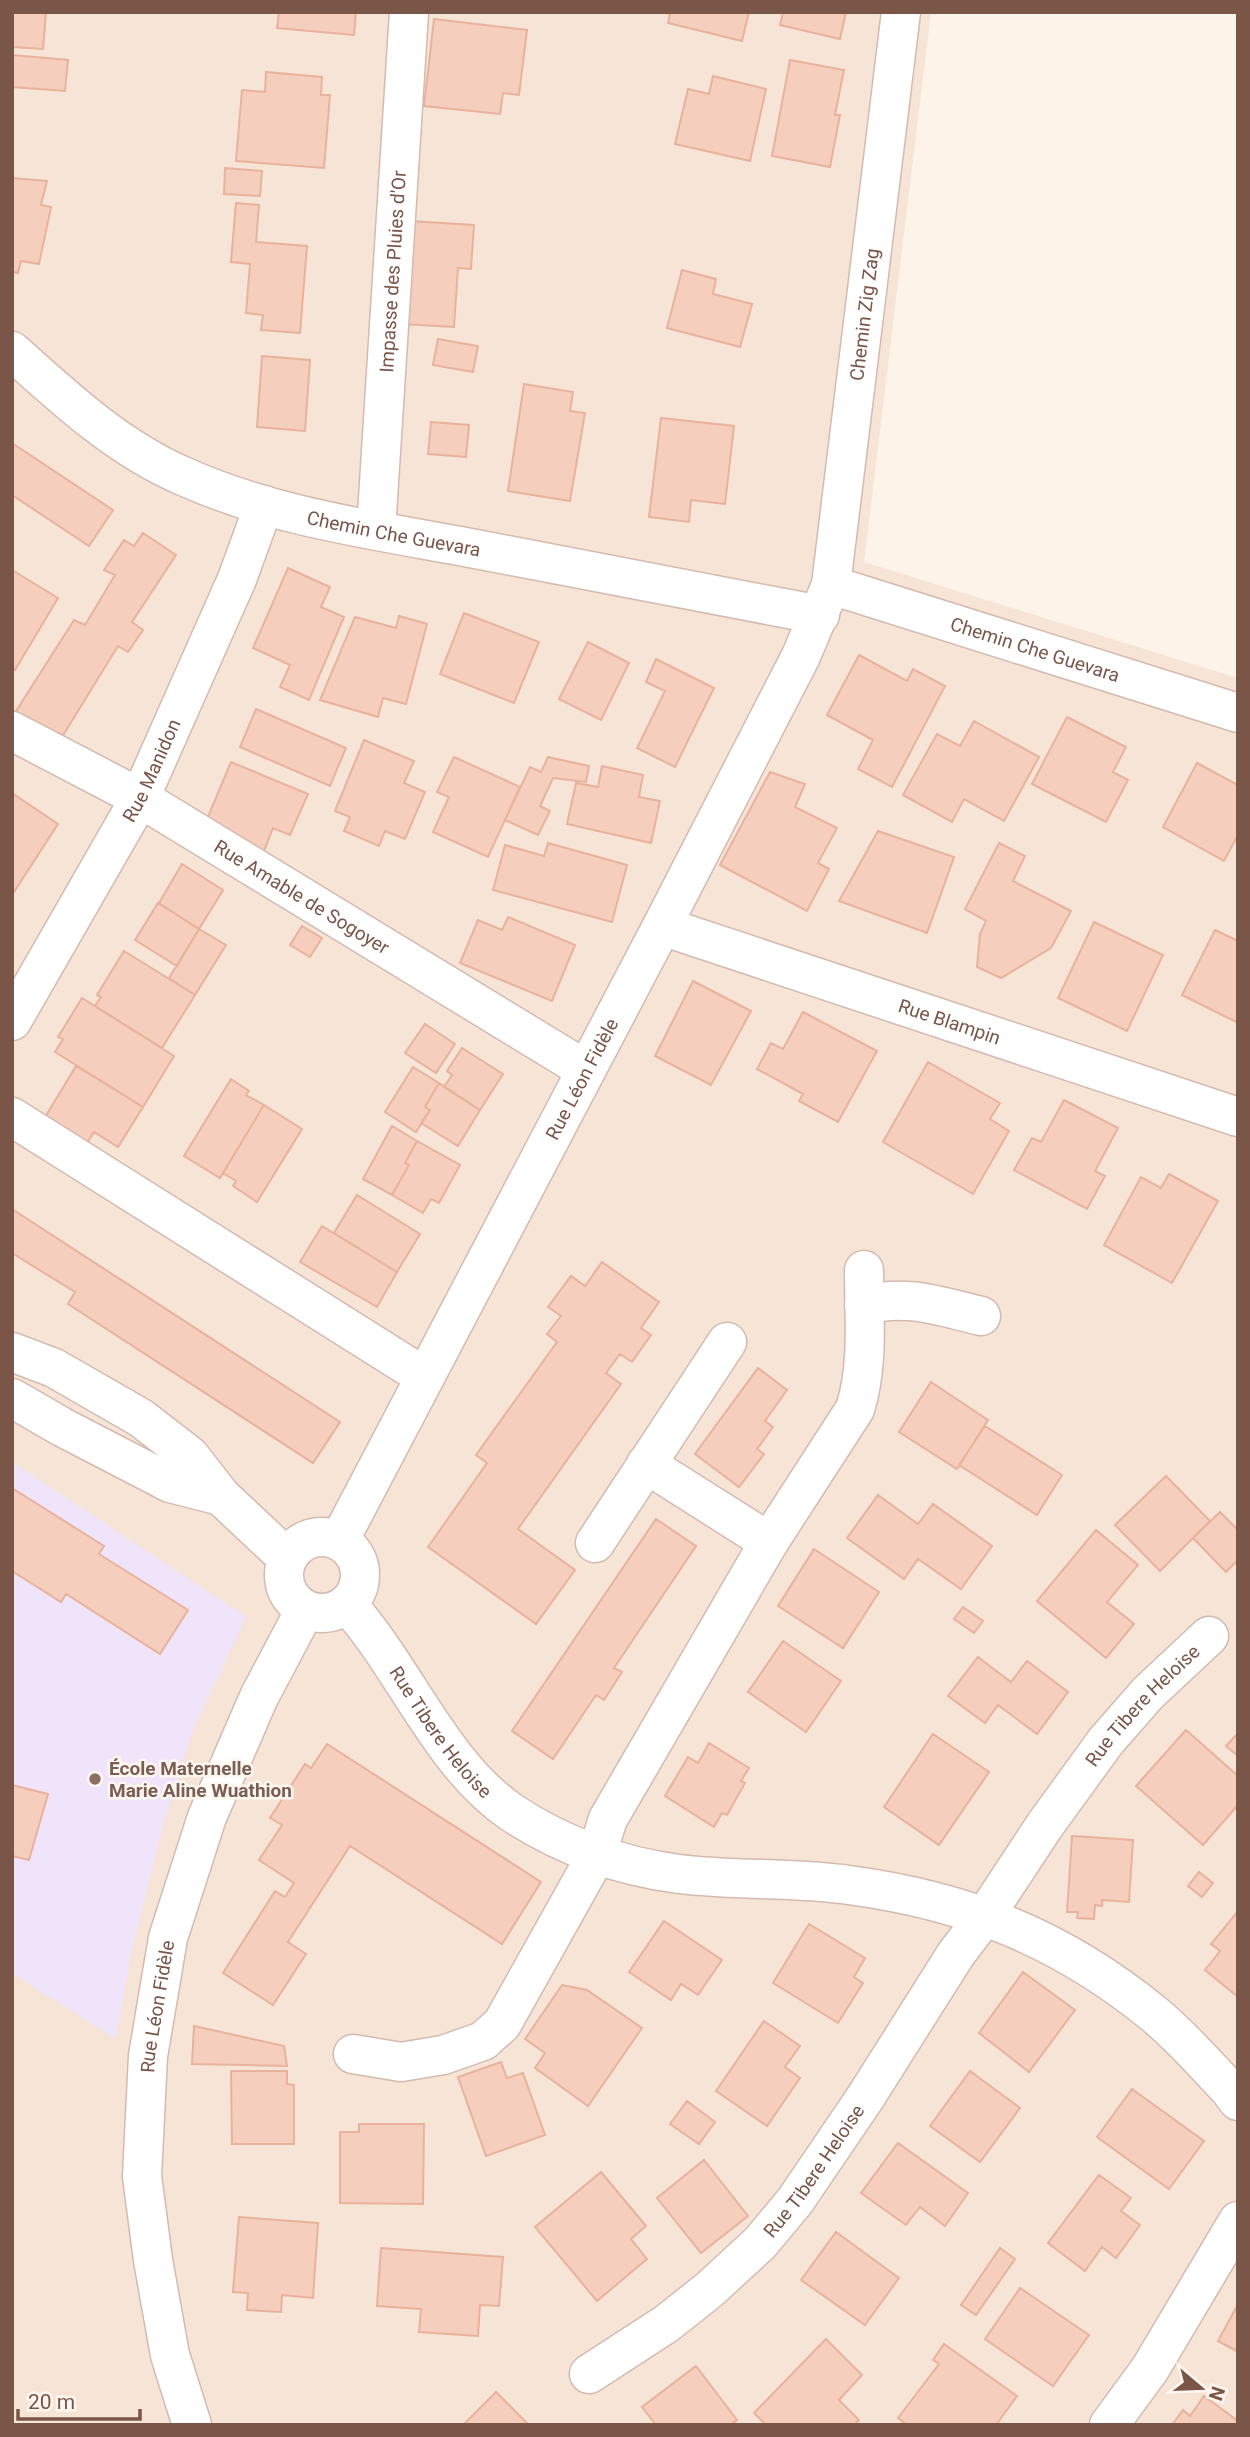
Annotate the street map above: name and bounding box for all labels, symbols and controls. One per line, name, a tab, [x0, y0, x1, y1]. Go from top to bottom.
street label: Impasse des Pluies d'Or	[375, 169, 410, 373]
street label: Chemin Zig Zag	[845, 247, 884, 382]
street label: Chemin Che Guevara	[305, 505, 483, 561]
street label: Chemin Che Guevara	[948, 612, 1123, 687]
street label: Rue Manidon	[117, 715, 185, 826]
street label: Rue Amable de Sogoyer	[210, 835, 394, 959]
street label: Rue Blampin	[896, 994, 1004, 1049]
street label: Rue Léon Fidèle	[540, 1014, 623, 1144]
street label: Rue Tibere Heloise	[1080, 1639, 1204, 1771]
street label: Rue Tibere Heloise	[385, 1662, 497, 1803]
place label: École Maternelle Marie Aline Wuathion	[109, 1757, 292, 1802]
marker: École Maternelle Marie Aline Wuathion	[87, 1771, 103, 1787]
street label: Rue Léon Fidèle	[136, 1938, 179, 2073]
street label: Rue Tibere Heloise	[758, 2100, 869, 2242]
north arrow	[1166, 2353, 1236, 2423]
scale bar	[18, 2378, 140, 2422]
text: N	[1204, 2383, 1230, 2403]
text: 20 m	[28, 2390, 75, 2414]

